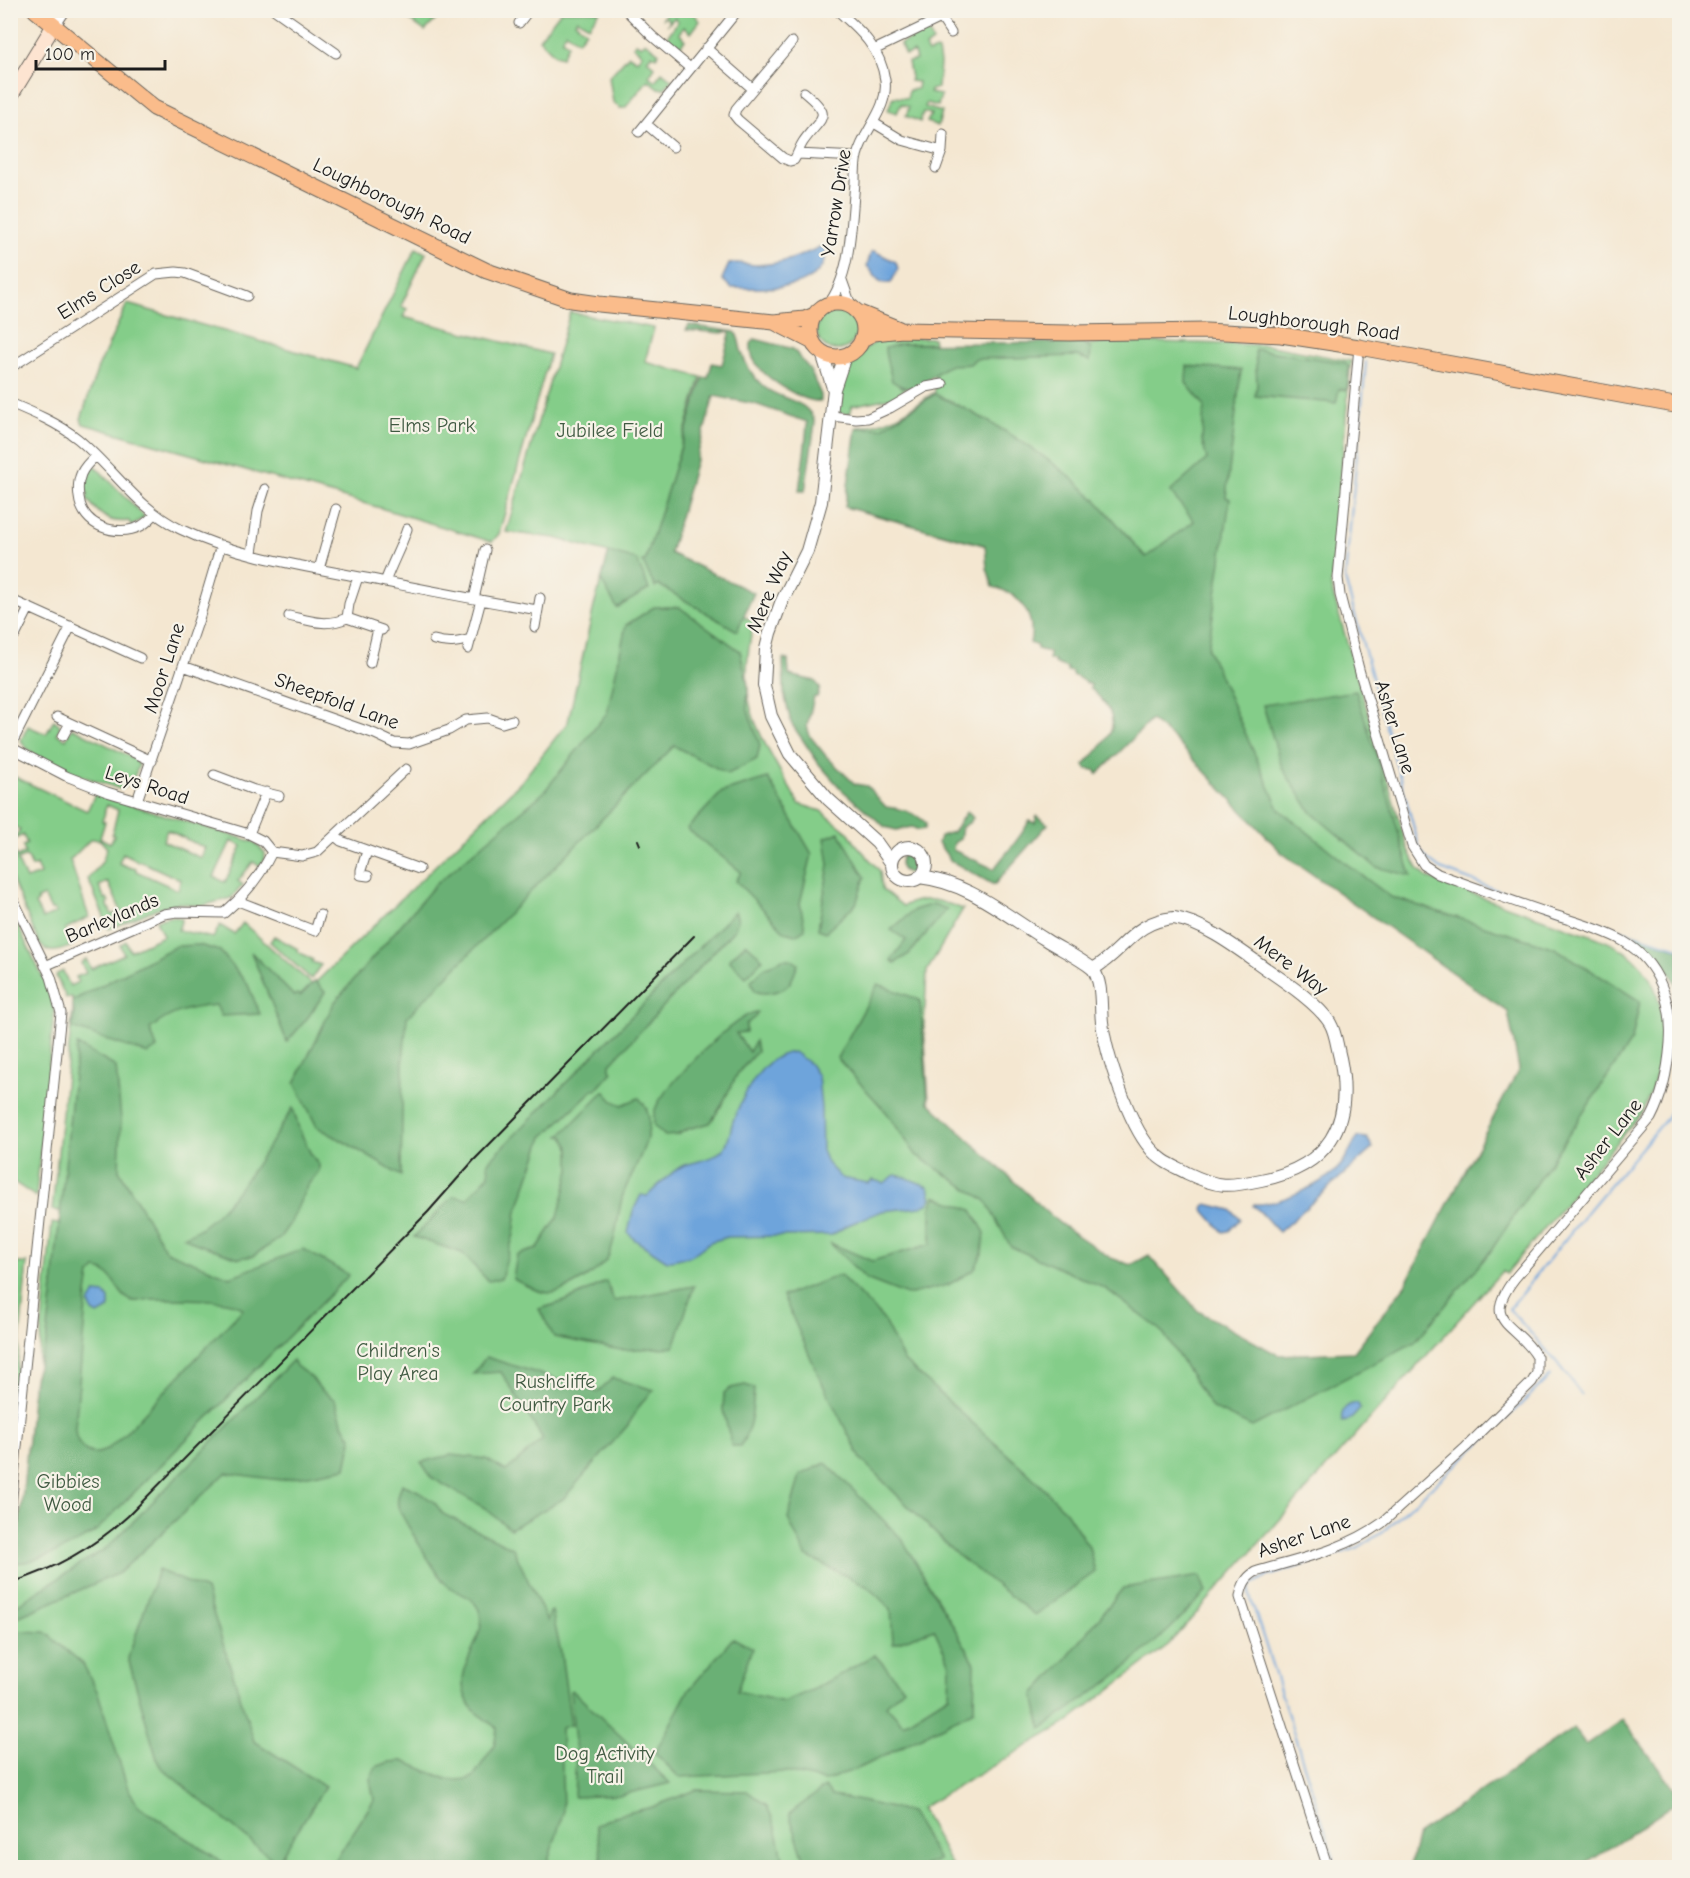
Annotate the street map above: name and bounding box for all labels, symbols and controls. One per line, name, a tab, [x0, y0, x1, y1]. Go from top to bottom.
scale bar	[36, 33, 165, 71]
text: 100 m	[45, 44, 95, 65]
street label: Yarrow Drive	[816, 148, 856, 258]
street label: Loughborough Road	[309, 153, 475, 249]
street label: Elms Close	[53, 256, 145, 324]
street label: Loughborough Road	[1227, 301, 1401, 345]
park label: Elms Park	[389, 414, 475, 437]
park label: Jubilee Field	[557, 419, 663, 442]
street label: Mere Way	[742, 548, 796, 636]
street label: Moor Lane	[139, 620, 189, 716]
street label: Sheepfold Lane	[272, 668, 402, 734]
street label: Asher Lane	[1370, 678, 1420, 776]
street label: Leys Road	[102, 761, 192, 809]
street label: Barleylands	[62, 888, 162, 948]
street label: Mere Way	[1250, 930, 1332, 1000]
street label: Asher Lane	[1569, 1094, 1647, 1184]
park label: Children's Play Area	[356, 1339, 440, 1385]
park label: Rushcliffe Country Park	[499, 1370, 611, 1416]
park label: Gibbies Wood	[36, 1470, 100, 1516]
street label: Asher Lane	[1255, 1509, 1353, 1563]
park label: Dog Activity Trail	[555, 1742, 655, 1788]

